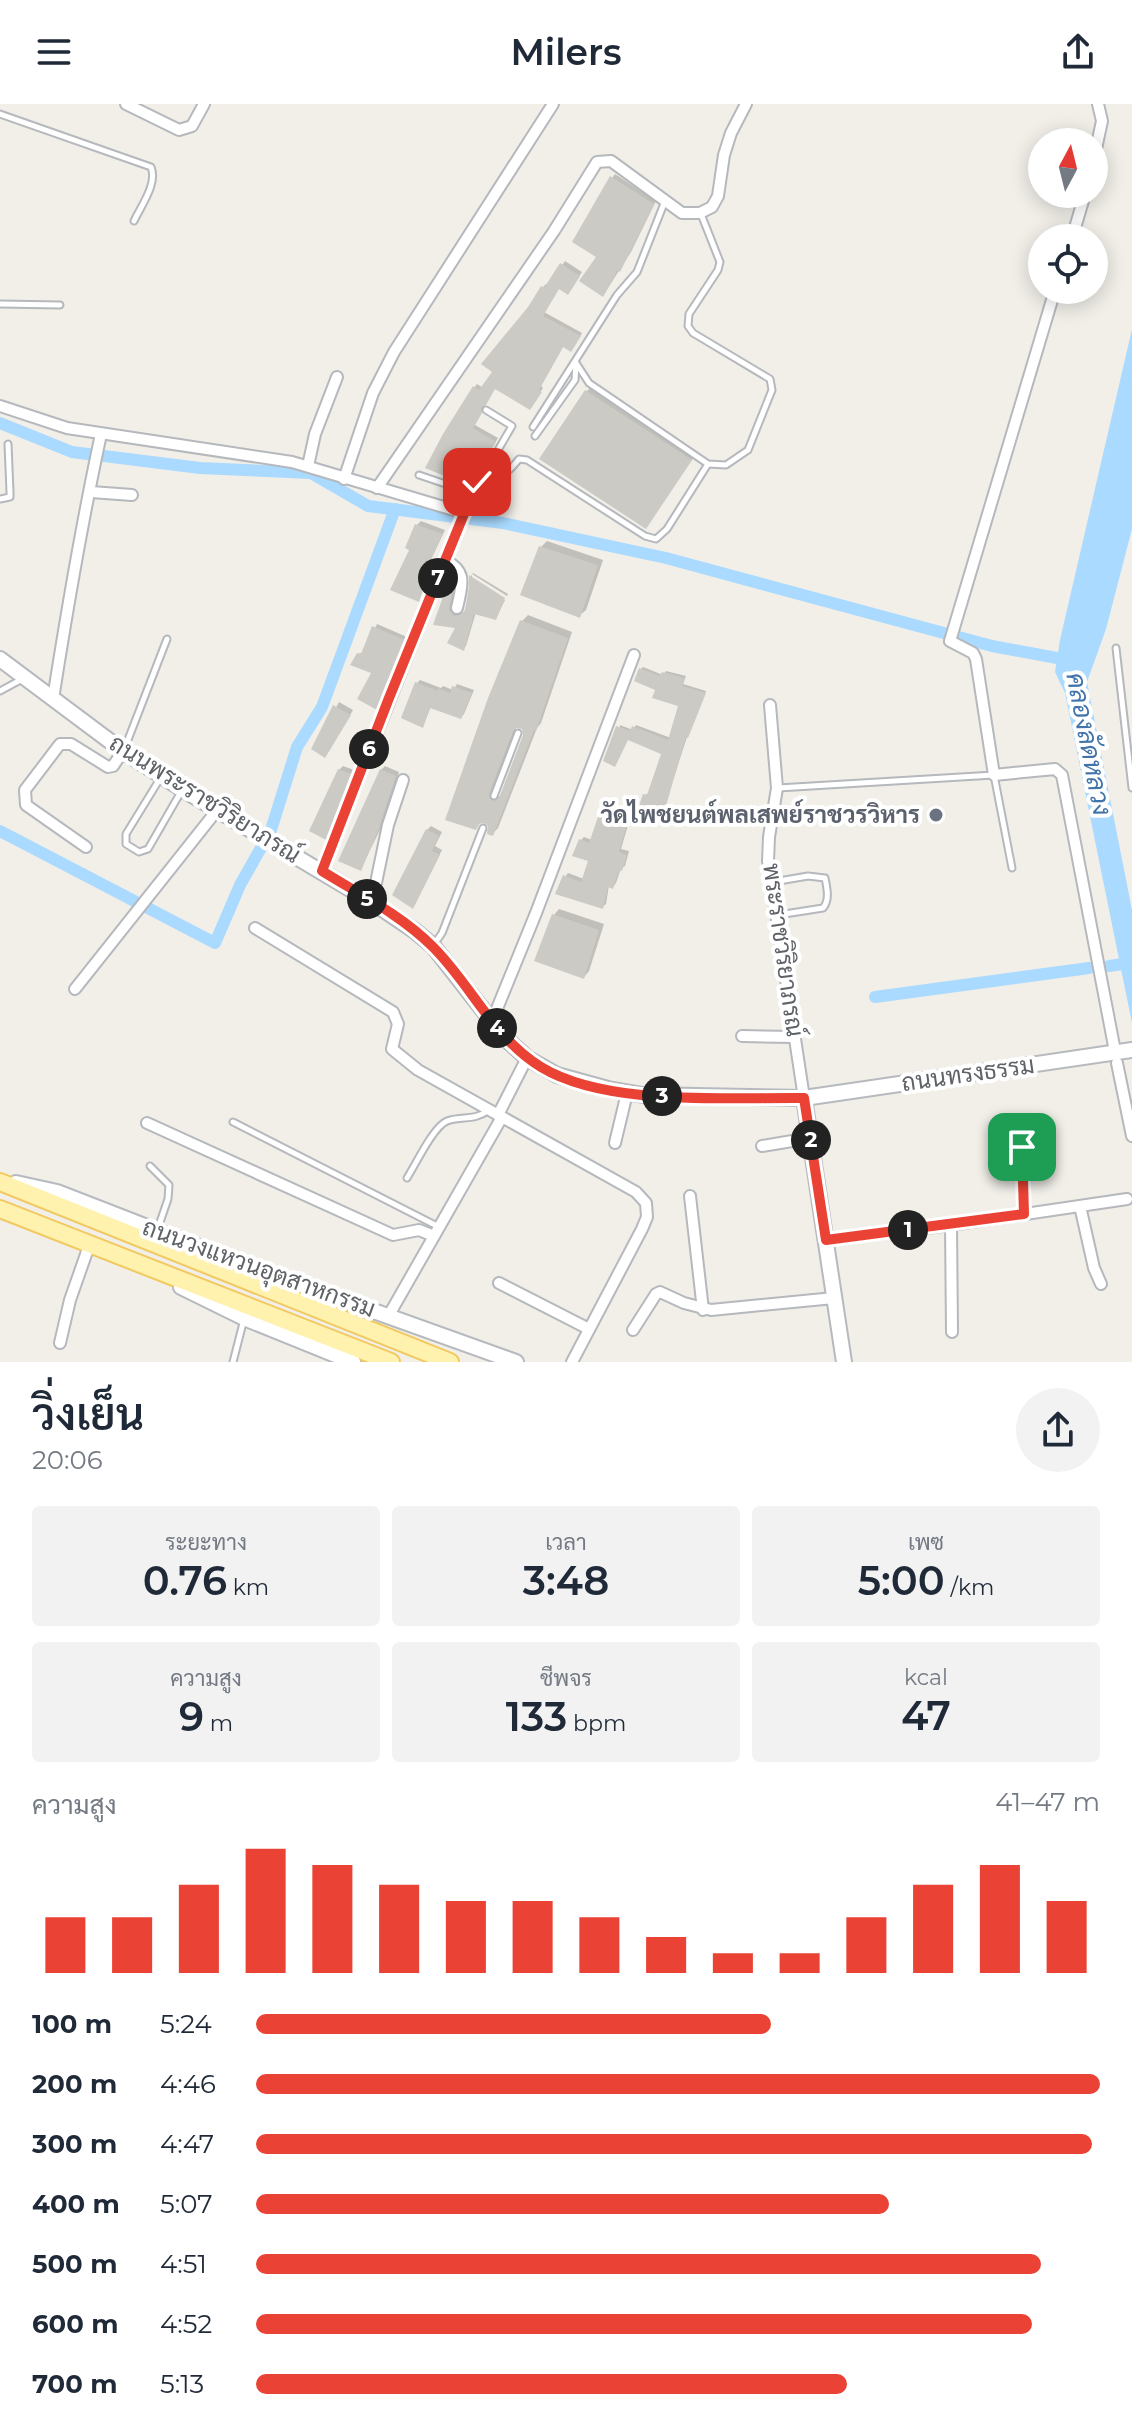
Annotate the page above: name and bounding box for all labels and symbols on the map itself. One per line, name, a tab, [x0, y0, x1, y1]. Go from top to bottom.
north arrow	[1028, 128, 1108, 208]
pin	[443, 448, 511, 516]
pin: 7	[418, 558, 458, 598]
water label: คลองลัดหลวง	[1059, 670, 1119, 818]
street label: ถนนพระราชวิริยาภรณ์	[104, 727, 307, 869]
pin: 6	[349, 729, 389, 769]
place label: วัดไพชยนต์พลเสพย์ราชวรวิหาร	[600, 799, 920, 829]
marker: วัดไพชยนต์พลเสพย์ราชวรวิหาร	[927, 806, 945, 824]
street label: พระราชวิริยาภรณ์	[757, 861, 811, 1039]
pin: 5	[347, 879, 387, 919]
pin: 4	[477, 1008, 517, 1048]
street label: ถนนทรงธรรม	[900, 1050, 1036, 1097]
pin: 3	[642, 1076, 682, 1116]
pin	[988, 1113, 1056, 1181]
pin: 2	[791, 1120, 831, 1160]
pin: 1	[888, 1210, 928, 1250]
street label: ถนนวงแหวนอุตสาหกรรม	[138, 1212, 380, 1325]

